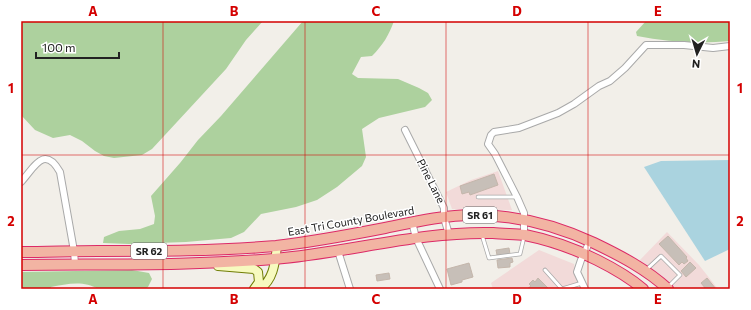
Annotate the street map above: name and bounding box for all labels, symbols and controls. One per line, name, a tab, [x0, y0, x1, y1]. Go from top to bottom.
text: A	[88, 3, 98, 19]
text: B	[230, 3, 239, 19]
text: C	[372, 3, 381, 19]
text: D	[512, 3, 522, 19]
text: E	[654, 3, 662, 19]
scale bar	[36, 34, 119, 60]
north arrow	[677, 34, 717, 74]
text: 100 m	[42, 40, 76, 54]
text: N	[691, 58, 701, 71]
text: 1	[8, 80, 14, 96]
text: 1	[737, 80, 743, 96]
street label: Pine Lane	[415, 156, 448, 205]
street label: East Tri County Boulevard	[287, 203, 415, 238]
road number: SR 61	[463, 207, 497, 223]
text: 2	[7, 213, 15, 229]
text: 2	[736, 213, 744, 229]
road number: SR 62	[131, 243, 167, 259]
text: A	[88, 291, 98, 307]
text: B	[230, 291, 239, 307]
text: C	[372, 291, 381, 307]
text: D	[512, 291, 522, 307]
text: E	[654, 291, 662, 307]

